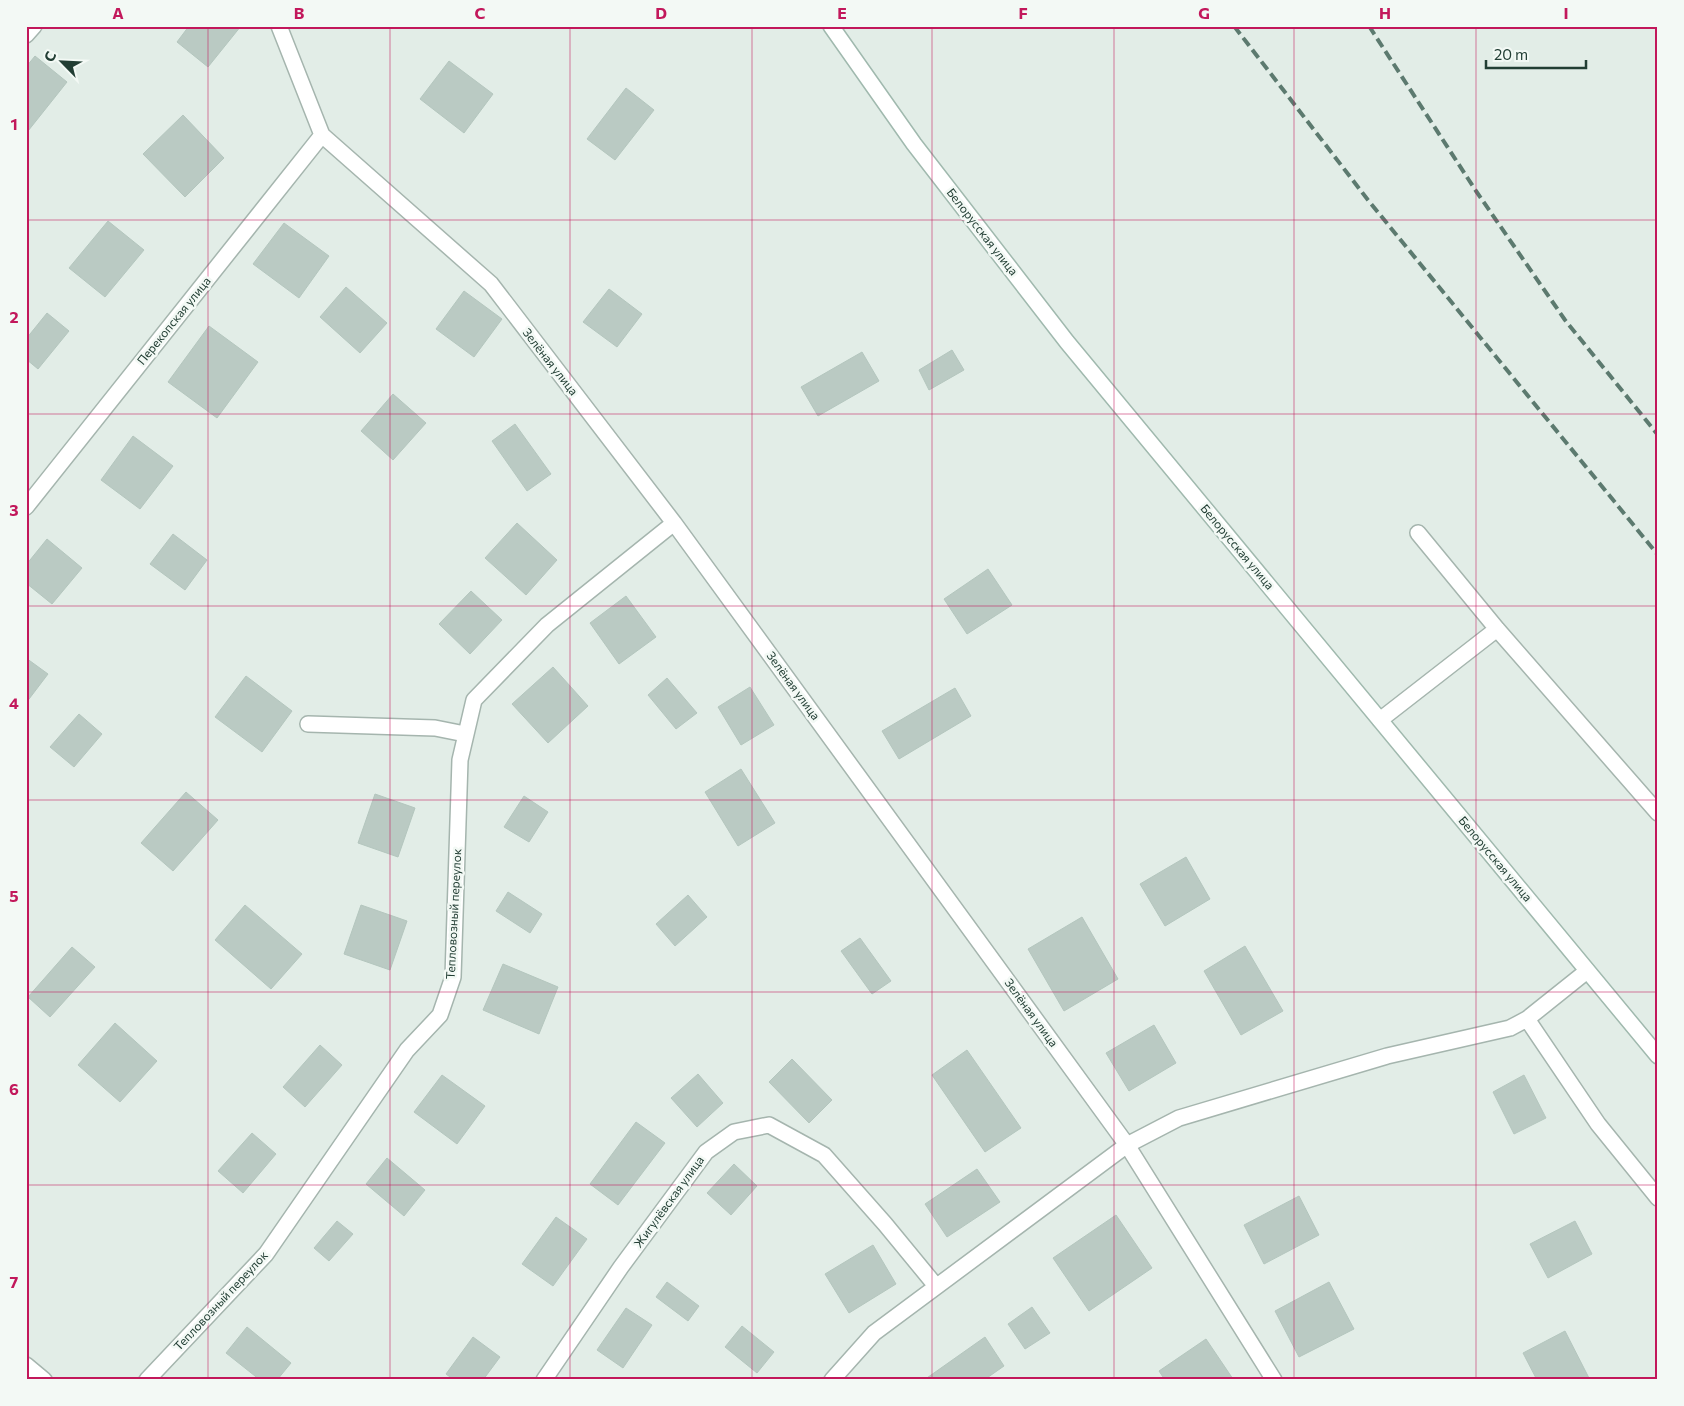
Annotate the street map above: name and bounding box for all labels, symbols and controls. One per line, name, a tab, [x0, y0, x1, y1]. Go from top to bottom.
text: A	[112, 3, 124, 22]
text: B	[294, 3, 305, 22]
text: C	[475, 3, 486, 22]
text: D	[655, 3, 667, 22]
text: E	[837, 3, 847, 22]
text: F	[1018, 3, 1028, 22]
text: G	[1198, 3, 1210, 22]
text: H	[1379, 3, 1391, 22]
text: I	[1563, 3, 1569, 22]
north arrow	[38, 38, 88, 88]
scale bar	[1486, 38, 1586, 70]
text: 20 m	[1494, 45, 1528, 63]
text: С	[40, 49, 59, 64]
text: 1	[10, 114, 18, 133]
street label: Белорусская улица	[944, 185, 1021, 278]
street label: Перекопская улица	[134, 274, 213, 367]
text: 2	[9, 307, 19, 326]
street label: Зелёная улица	[520, 325, 581, 398]
text: 3	[9, 500, 19, 519]
street label: Белорусская улица	[1198, 501, 1277, 592]
street label: Зелёная улица	[764, 649, 823, 722]
text: 4	[9, 693, 19, 712]
street label: Белорусская улица	[1456, 813, 1535, 904]
street label: Тепловозный переулок	[443, 848, 463, 980]
text: 5	[9, 886, 19, 905]
street label: Зелёная улица	[1002, 976, 1061, 1049]
text: 6	[9, 1079, 19, 1098]
street label: Жигулёвская улица	[630, 1153, 706, 1250]
street label: Тепловозный переулок	[171, 1247, 270, 1353]
text: 7	[10, 1272, 19, 1291]

